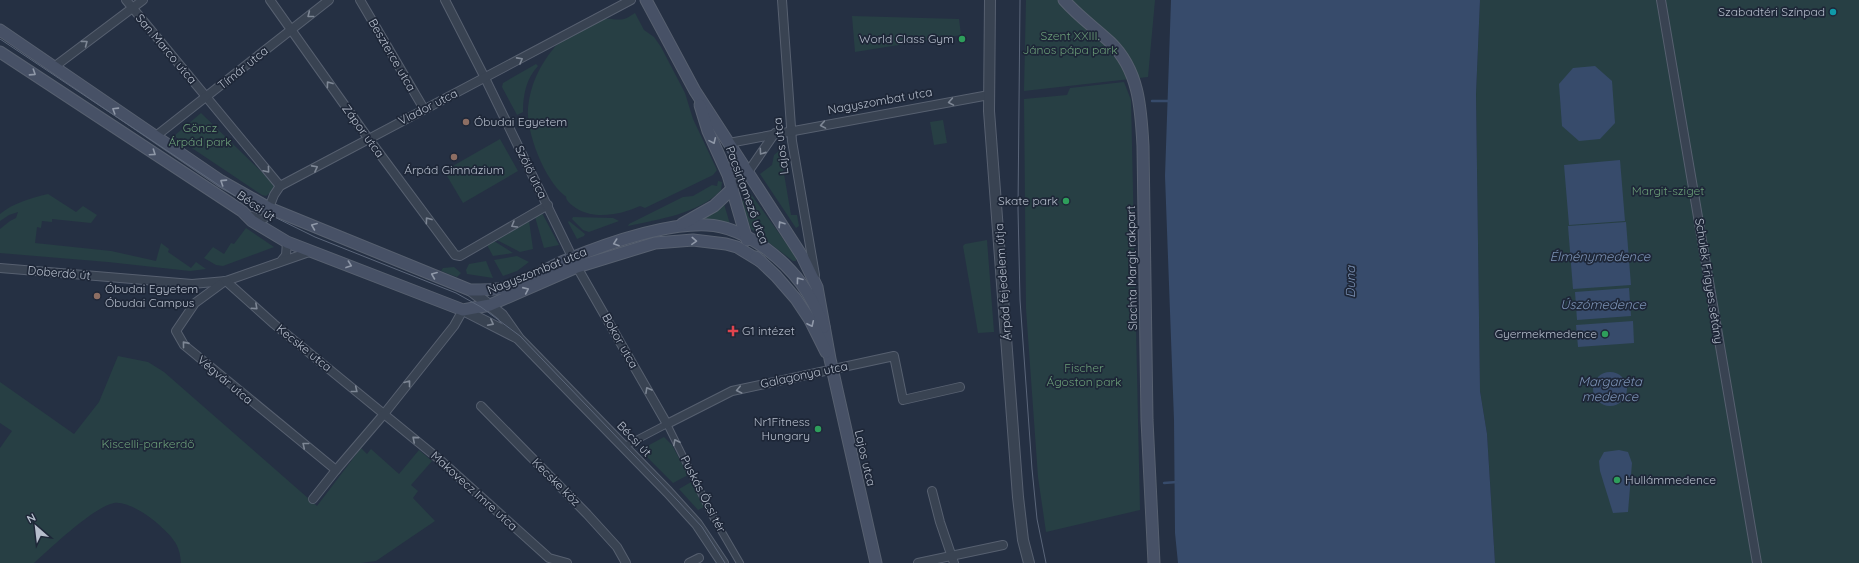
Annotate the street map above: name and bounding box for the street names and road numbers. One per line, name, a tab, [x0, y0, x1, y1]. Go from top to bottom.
street label: San Marco utca	[133, 11, 200, 87]
street label: Beszterce utca	[366, 16, 419, 94]
street label: Tímár utca	[215, 43, 271, 92]
street label: Nagyszombat utca	[826, 84, 933, 117]
street label: Viador utca	[396, 85, 460, 128]
street label: Zápor utca	[339, 101, 388, 160]
street label: Lajos utca	[770, 117, 791, 175]
street label: Szőlő utca	[512, 143, 551, 201]
street label: Pacsirtamező utca	[723, 144, 772, 246]
street label: Bécsi út	[234, 187, 278, 224]
street label: Slachta Margit rakpart	[1123, 205, 1140, 331]
street label: Schulek Frigyes sétány	[1692, 217, 1727, 345]
street label: Árpád fejedelem útja	[991, 223, 1014, 341]
street label: Nagyszombat utca	[485, 244, 589, 297]
street label: Doberdó út	[27, 262, 91, 283]
street label: Bokor utca	[599, 311, 642, 371]
street label: Kecske utca	[274, 321, 335, 375]
street label: Végvár utca	[195, 352, 256, 407]
street label: Galagonya utca	[759, 358, 849, 391]
street label: Bécsi út	[614, 418, 655, 459]
street label: Lajos utca	[852, 428, 879, 488]
street label: Makovecz Imre utca	[428, 448, 521, 534]
street label: Puskás Öcsi tér	[678, 453, 729, 535]
street label: Kecske köz	[529, 454, 584, 509]

